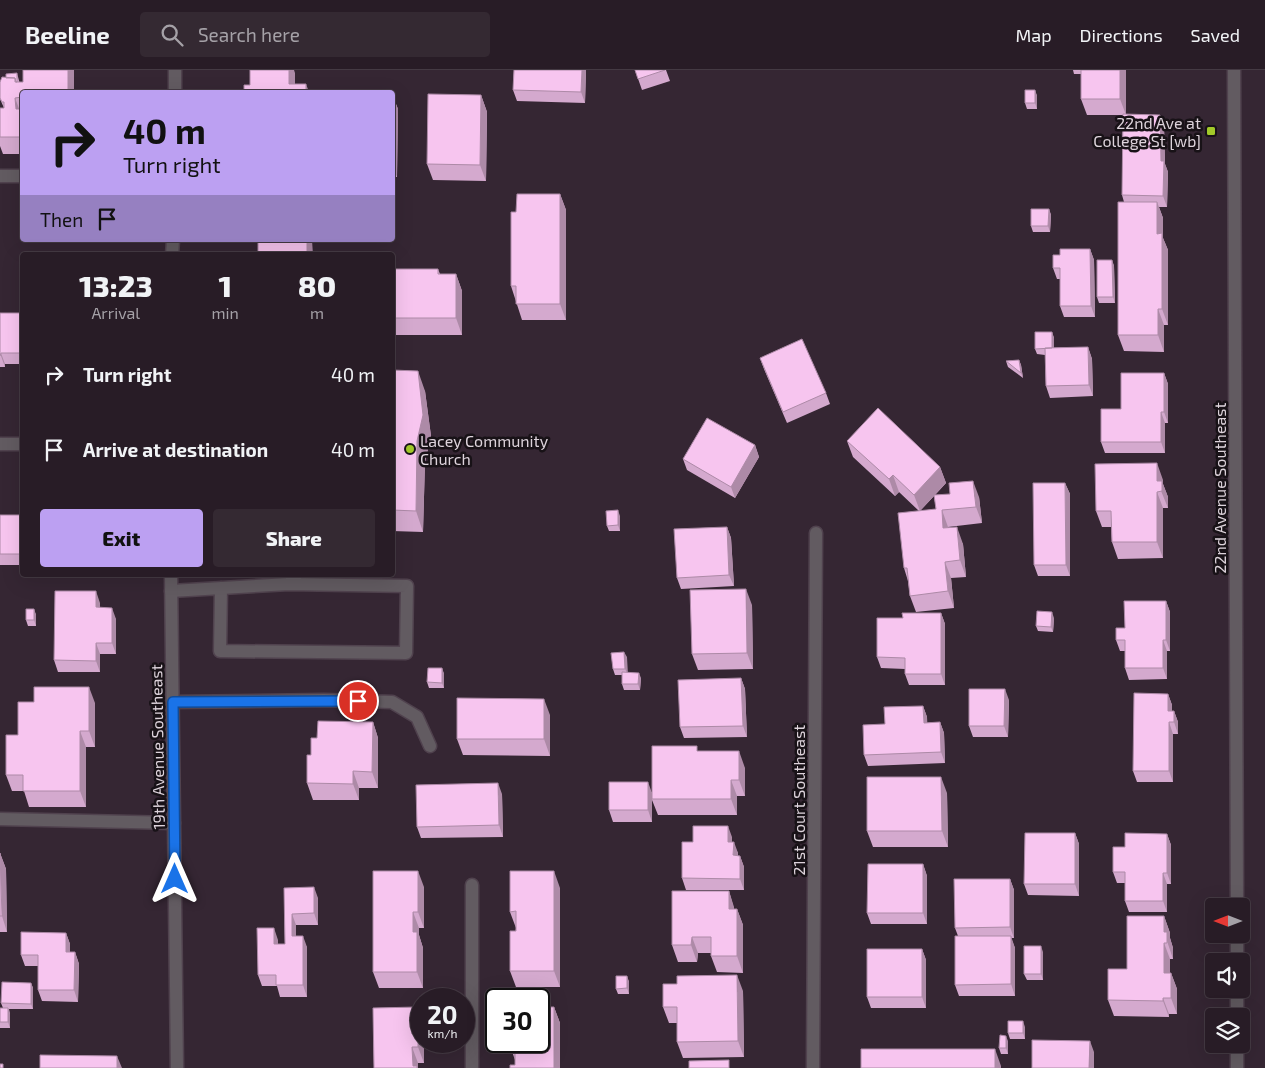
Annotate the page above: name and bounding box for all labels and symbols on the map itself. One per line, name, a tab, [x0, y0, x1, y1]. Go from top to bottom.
place label: 22nd Ave at College St [wb]	[1093, 113, 1201, 150]
marker: 22nd Ave at College St [wb]	[1205, 125, 1217, 137]
street label: 22nd Avenue Southeast	[1210, 403, 1229, 574]
place label: Lacey Community Church	[420, 431, 549, 468]
marker: Lacey Community Church	[404, 443, 416, 455]
street label: 19th Avenue Southeast	[146, 664, 168, 830]
pin	[337, 680, 379, 722]
street label: 21st Court Southeast	[789, 725, 808, 875]
position arrow	[148, 852, 200, 904]
north arrow	[1205, 898, 1250, 942]
speed limit sign: 30	[485, 988, 550, 1053]

